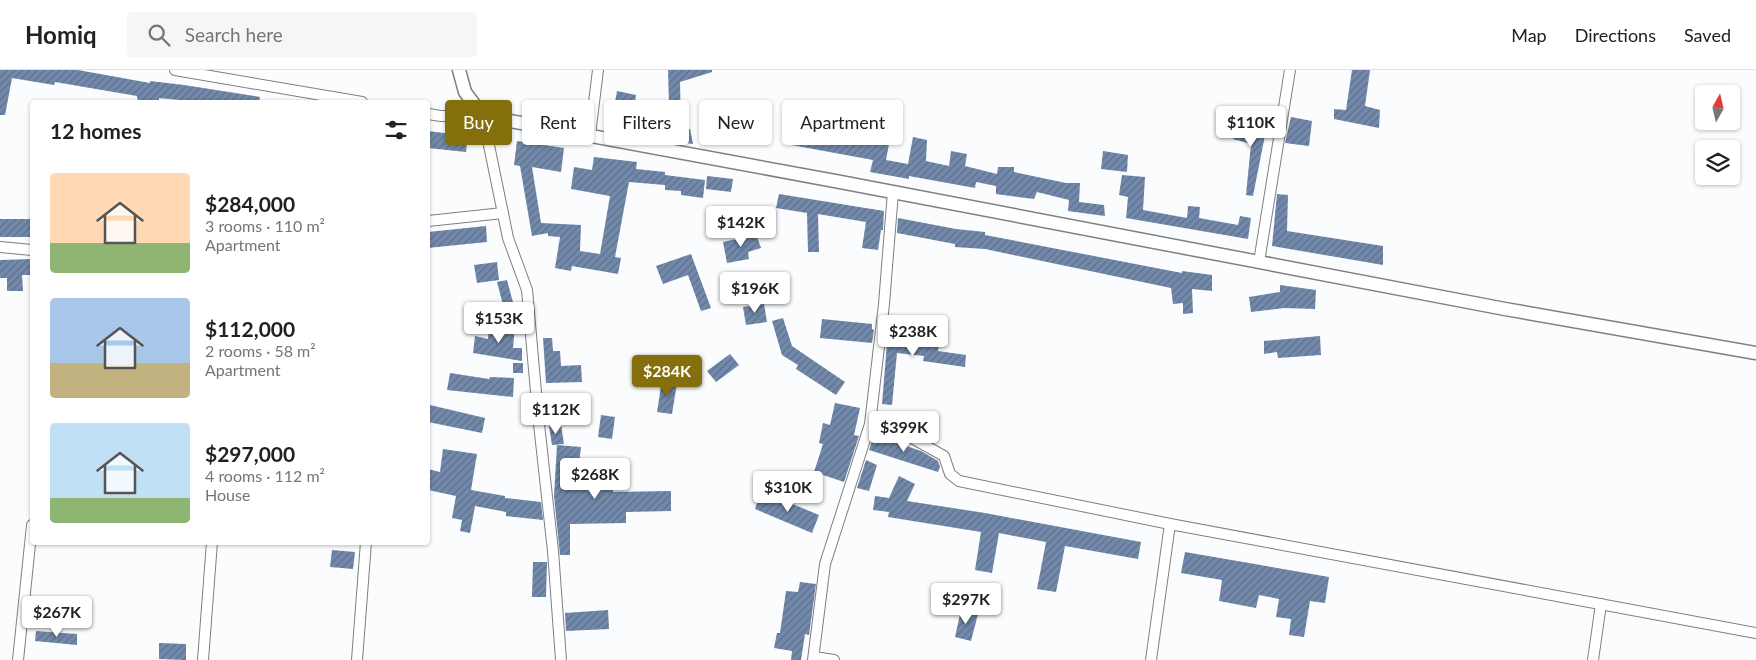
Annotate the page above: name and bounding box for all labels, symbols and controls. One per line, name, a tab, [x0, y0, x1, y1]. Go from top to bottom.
search box	[127, 12, 477, 57]
text: Homiq	[25, 20, 97, 49]
icon: search	[145, 21, 173, 49]
text: Search here	[185, 23, 283, 46]
text: Map	[1511, 24, 1547, 46]
text: Directions	[1575, 24, 1656, 46]
text: Saved	[1684, 24, 1731, 46]
north arrow	[1695, 85, 1740, 130]
map controls	[1695, 85, 1740, 185]
chip: Buy	[445, 100, 512, 145]
chip: Rent	[522, 100, 594, 145]
chip: Filters	[604, 100, 689, 145]
chip: New	[699, 100, 772, 145]
chip: Apartment	[782, 100, 903, 145]
pin: $110K	[1216, 106, 1286, 148]
text: $110K	[1227, 112, 1275, 131]
icon: filters	[382, 116, 410, 144]
text: 12 homes	[50, 118, 141, 143]
button: layers	[1695, 140, 1740, 185]
text: $284,000	[205, 191, 295, 216]
icon: home	[90, 193, 150, 253]
pin: $142K	[706, 206, 776, 248]
text: $142K	[717, 212, 765, 231]
text: 3 rooms · 110 m²	[205, 216, 325, 235]
text: Apartment	[205, 235, 280, 254]
pin: $196K	[720, 272, 790, 314]
text: $196K	[731, 278, 779, 297]
pin: $153K	[464, 302, 534, 344]
text: $153K	[475, 308, 523, 327]
pin: $238K	[878, 314, 948, 357]
text: $112,000	[205, 316, 295, 341]
icon: home	[90, 318, 150, 378]
text: $238K	[889, 321, 937, 340]
text: 2 rooms · 58 m²	[205, 341, 316, 360]
pin: $284K	[632, 354, 702, 397]
text: Apartment	[205, 360, 280, 379]
text: $284K	[643, 361, 691, 380]
pin: $112K	[521, 392, 591, 435]
text: $112K	[532, 399, 580, 418]
pin: $399K	[869, 410, 939, 453]
text: $399K	[880, 417, 928, 436]
text: $297,000	[205, 441, 295, 466]
icon: home	[90, 443, 150, 503]
pin: $268K	[560, 458, 630, 500]
text: $268K	[571, 464, 619, 483]
text: 4 rooms · 112 m²	[205, 466, 325, 485]
pin: $310K	[753, 470, 823, 513]
text: $310K	[764, 477, 812, 496]
text: House	[205, 485, 250, 504]
pin: $297K	[931, 582, 1001, 625]
text: $297K	[942, 589, 990, 608]
pin: $267K	[22, 596, 92, 638]
text: $267K	[33, 602, 81, 621]

